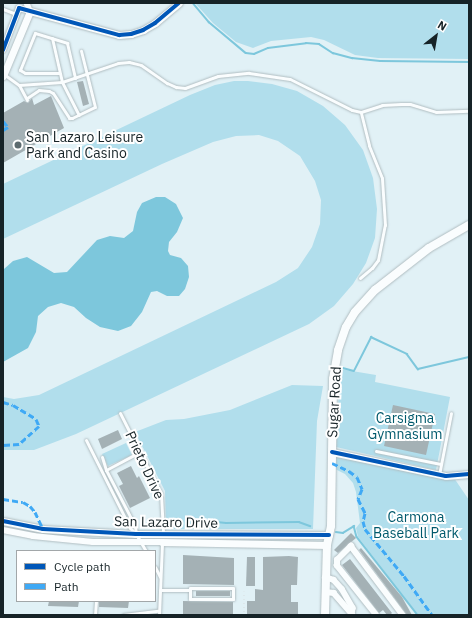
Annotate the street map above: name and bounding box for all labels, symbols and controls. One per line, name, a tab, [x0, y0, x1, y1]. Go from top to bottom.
north arrow	[416, 16, 456, 56]
text: N	[435, 18, 449, 34]
place label: San Lazaro Leisure Park and Casino	[26, 129, 143, 162]
marker: San Lazaro Leisure Park and Casino	[13, 140, 23, 150]
street label: Sugar Road	[324, 366, 344, 438]
park label: Carsigma Gymnasium	[368, 410, 442, 442]
street label: Prieto Drive	[122, 428, 168, 502]
park label: Carmona Baseball Park	[373, 509, 459, 542]
street label: San Lazaro Drive	[114, 513, 218, 531]
legend	[16, 550, 156, 602]
text: Cycle path	[54, 559, 111, 574]
text: Path	[54, 579, 79, 594]

